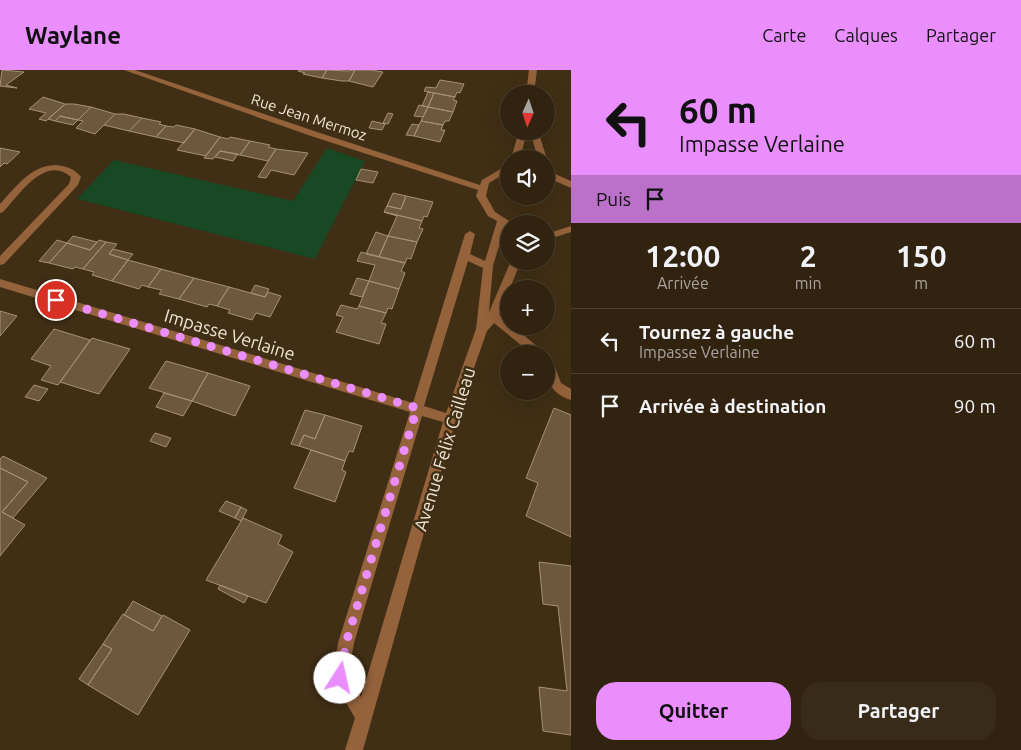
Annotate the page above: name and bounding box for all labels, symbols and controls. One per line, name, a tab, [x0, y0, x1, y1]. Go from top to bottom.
text: Waylane	[25, 22, 121, 49]
text: Carte	[762, 25, 806, 45]
text: Calques	[834, 25, 898, 45]
text: Partager	[926, 25, 996, 45]
north arrow	[500, 85, 555, 140]
map controls	[500, 85, 555, 400]
street label: Rue Jean Mermoz	[249, 90, 369, 144]
icon: left	[596, 90, 661, 155]
text: 60 m	[679, 90, 757, 130]
text: Impasse Verlaine	[679, 131, 845, 156]
button: sound	[500, 150, 555, 205]
icon: arrive	[641, 185, 669, 213]
text: Puis	[596, 188, 631, 210]
button: layers	[500, 215, 555, 270]
text: 12:00	[645, 239, 720, 273]
text: 2	[800, 239, 817, 273]
text: 150	[896, 239, 947, 273]
text: Arrivée	[657, 274, 709, 292]
text: min	[795, 274, 822, 292]
text: m	[914, 274, 928, 292]
pin	[35, 279, 77, 321]
button: +	[500, 280, 555, 335]
icon: arrive	[42, 286, 70, 314]
street label: Impasse Verlaine	[162, 305, 298, 363]
text: Tournez à gauche	[639, 321, 794, 343]
icon: left	[596, 327, 624, 355]
text: 60 m	[954, 330, 996, 352]
text: Impasse Verlaine	[639, 343, 760, 361]
button: −	[500, 345, 555, 400]
street label: Avenue Félix Cailleau	[410, 365, 478, 533]
icon: arrive	[596, 392, 624, 420]
text: Arrivée à destination	[639, 395, 826, 417]
text: 90 m	[954, 395, 996, 417]
position arrow	[313, 651, 365, 703]
button: Quitter	[596, 682, 791, 740]
button: Partager	[801, 682, 996, 740]

